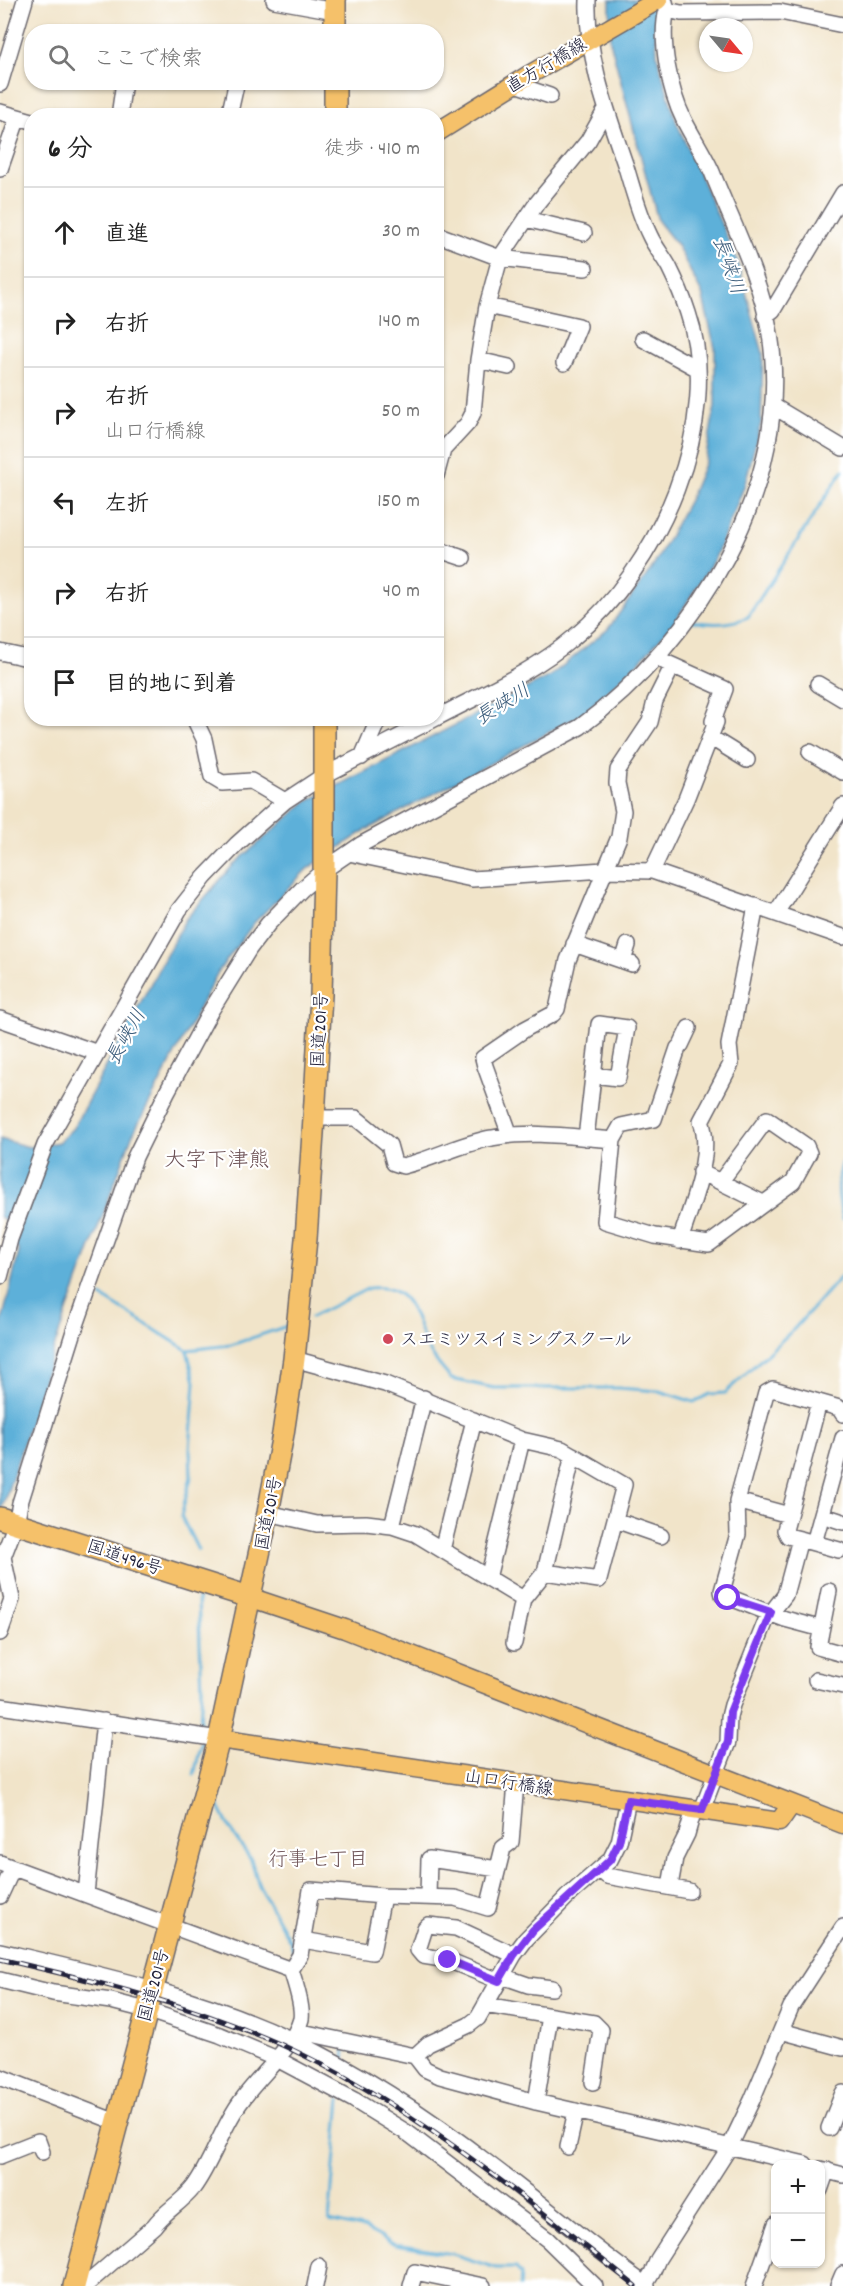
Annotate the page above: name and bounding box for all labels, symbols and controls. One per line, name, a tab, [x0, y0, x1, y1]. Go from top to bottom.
north arrow	[699, 18, 753, 72]
search box	[24, 24, 444, 90]
street label: 直方行橋線	[502, 33, 592, 101]
icon: search	[45, 41, 78, 74]
text: ここで検索	[93, 45, 203, 76]
text: 6 分	[48, 132, 93, 169]
text: 徒歩 · 410 m	[324, 136, 420, 164]
icon: ahead	[48, 216, 81, 249]
text: 30 m	[382, 218, 420, 246]
text: 直進	[105, 220, 149, 251]
water label: 長峡川	[704, 233, 750, 299]
icon: right	[48, 306, 81, 339]
text: 140 m	[378, 308, 420, 336]
text: 右折	[105, 310, 149, 341]
text: 右折	[105, 383, 149, 414]
icon: right	[48, 396, 81, 429]
text: 50 m	[382, 398, 420, 426]
text: 山口行橋線	[105, 419, 205, 447]
icon: left	[48, 486, 81, 519]
text: 150 m	[377, 488, 420, 516]
text: 左折	[105, 490, 149, 521]
icon: right	[48, 576, 81, 609]
text: 40 m	[382, 578, 420, 606]
text: 右折	[105, 580, 149, 611]
icon: arrive	[48, 666, 81, 699]
text: 目的地に到着	[105, 670, 237, 701]
water label: 長峡川	[471, 678, 536, 733]
street label: 国道201号	[307, 992, 336, 1069]
water label: 長峡川	[101, 1004, 154, 1070]
district label: 大字下津熊	[165, 1147, 270, 1177]
place label: スエミツスイミングスクール	[400, 1329, 632, 1354]
marker: スエミツスイミングスクール	[381, 1332, 395, 1346]
street label: 国道201号	[251, 1474, 290, 1553]
street label: 国道496号	[83, 1535, 165, 1583]
route start	[714, 1584, 740, 1610]
street label: 山口行橋線	[462, 1765, 555, 1804]
district label: 行事七丁目	[268, 1847, 368, 1875]
street label: 国道201号	[134, 1946, 177, 2025]
route end	[434, 1946, 460, 1972]
map controls	[771, 2160, 825, 2268]
button: +	[771, 2160, 825, 2214]
button: −	[771, 2214, 825, 2268]

